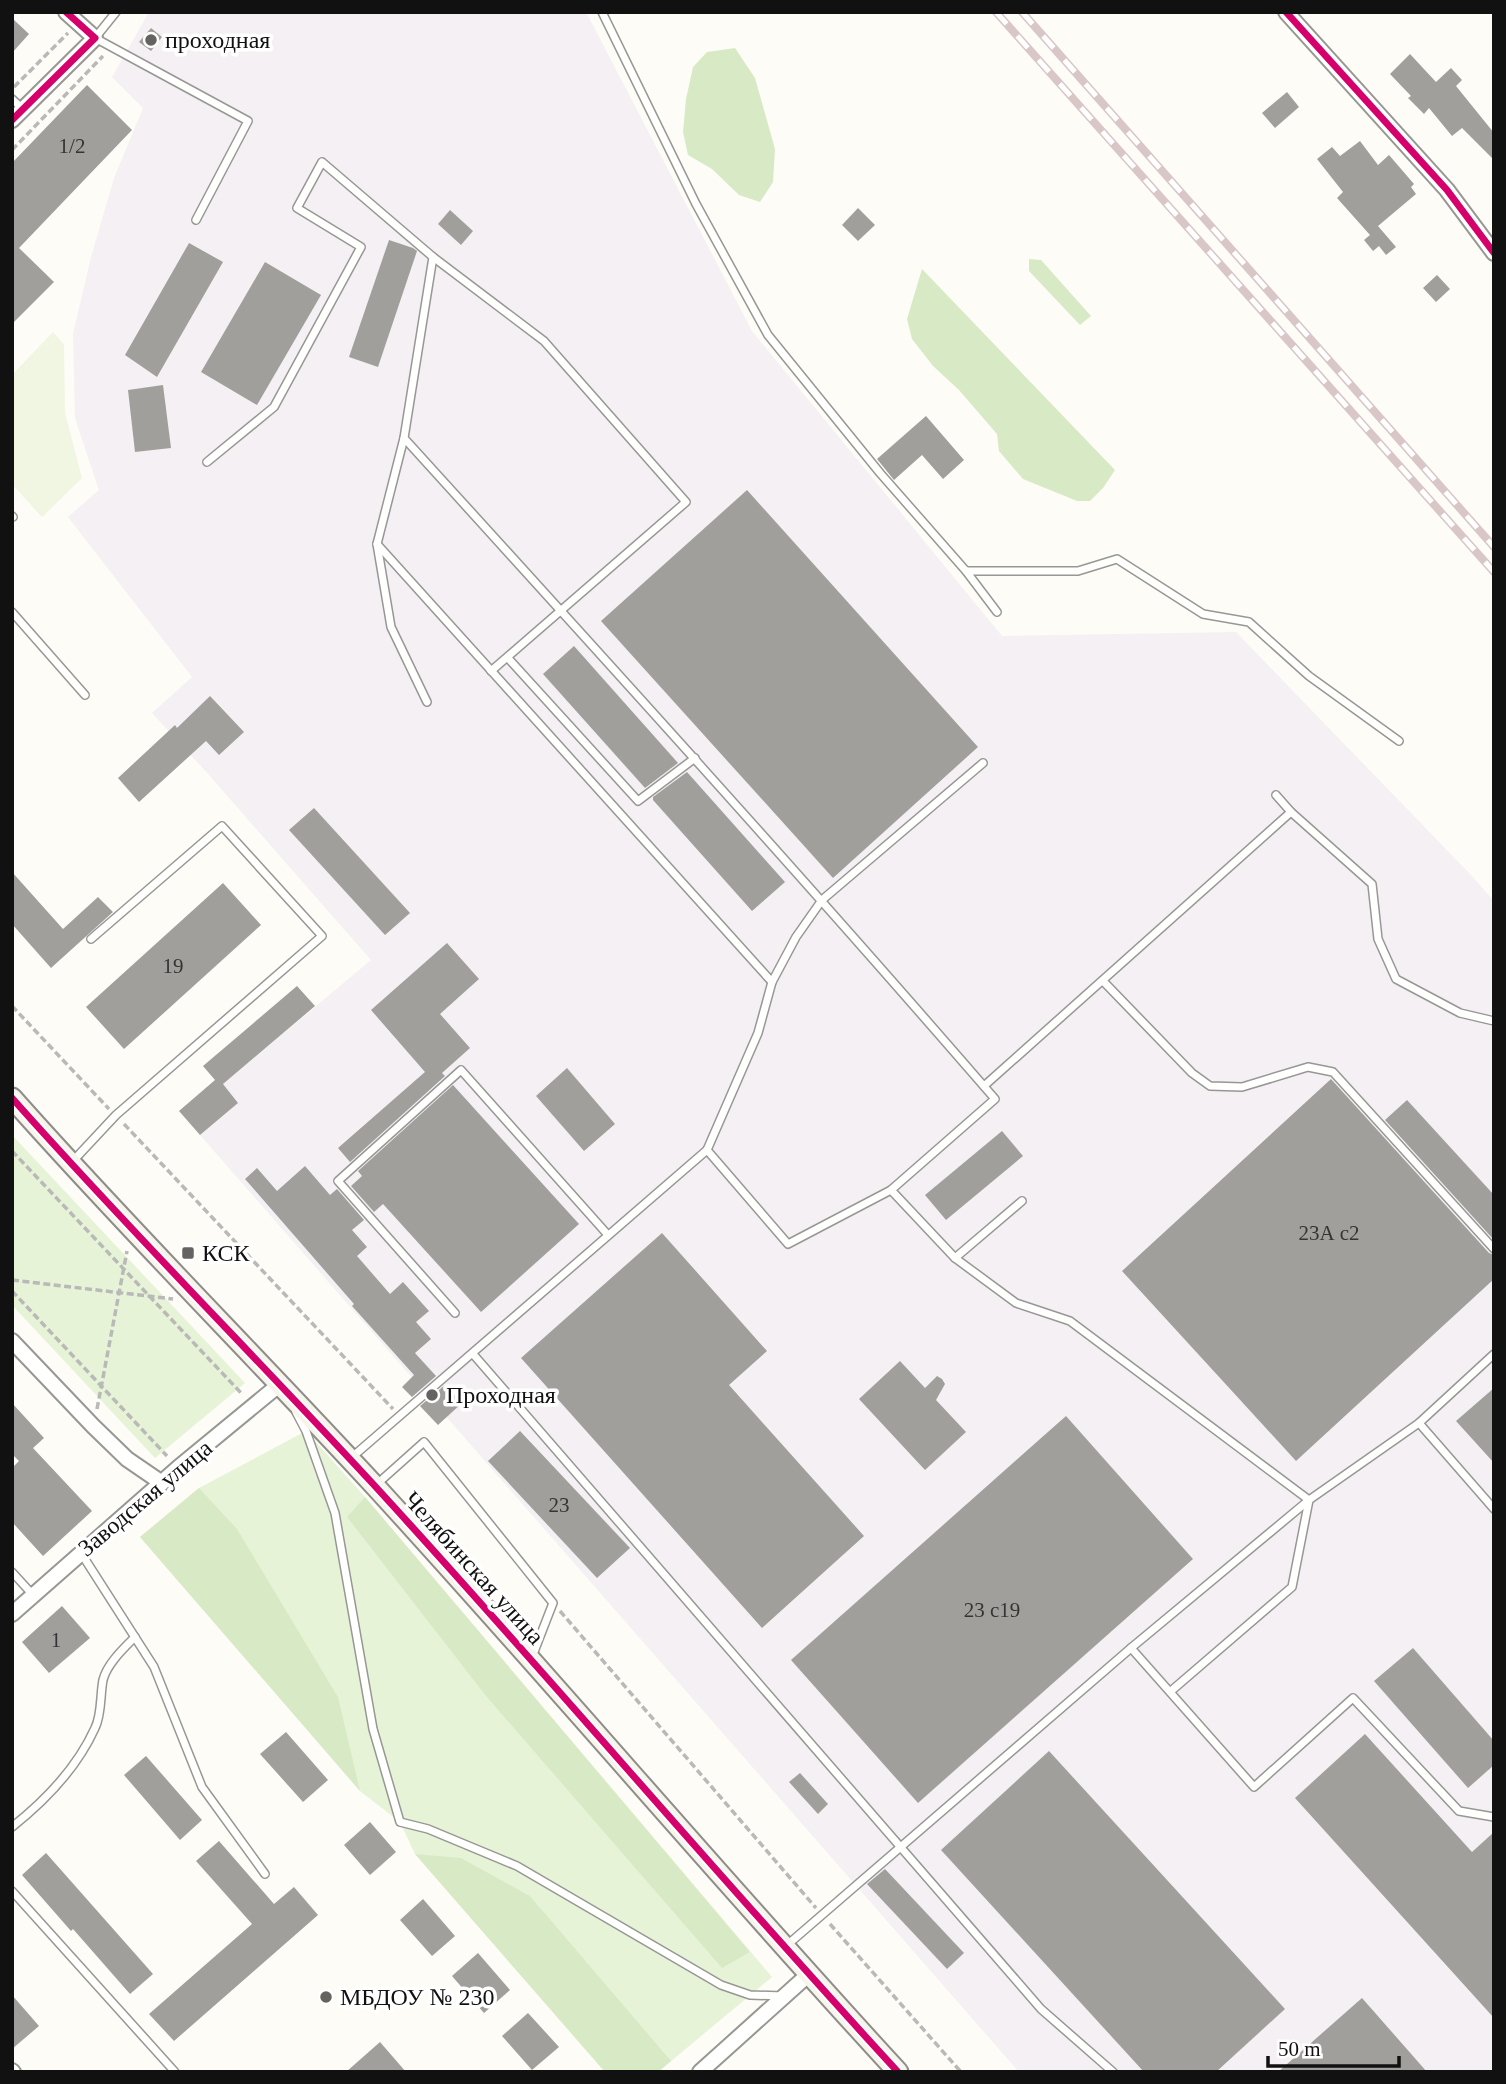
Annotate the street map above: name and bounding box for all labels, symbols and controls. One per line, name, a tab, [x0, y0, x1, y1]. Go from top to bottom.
place label: проходная	[165, 27, 270, 53]
marker: проходная	[143, 32, 159, 48]
house number: 1/2	[59, 134, 85, 158]
house number: 19	[163, 954, 184, 978]
house number: 23А с2	[1298, 1221, 1360, 1245]
place label: КСК	[202, 1240, 250, 1266]
marker: КСК	[180, 1245, 196, 1261]
place label: Проходная	[446, 1382, 556, 1408]
marker: Проходная	[424, 1387, 440, 1403]
street label: Заводская улица	[73, 1434, 217, 1561]
street label: Челябинская улица	[399, 1486, 549, 1650]
house number: 23	[549, 1493, 570, 1517]
house number: 23 с19	[964, 1598, 1020, 1622]
house number: 1	[51, 1628, 61, 1652]
place label: МБДОУ № 230	[340, 1984, 494, 2010]
marker: МБДОУ № 230	[318, 1989, 334, 2005]
scale bar	[1268, 2024, 1399, 2068]
text: 50 m	[1278, 2037, 1321, 2061]

